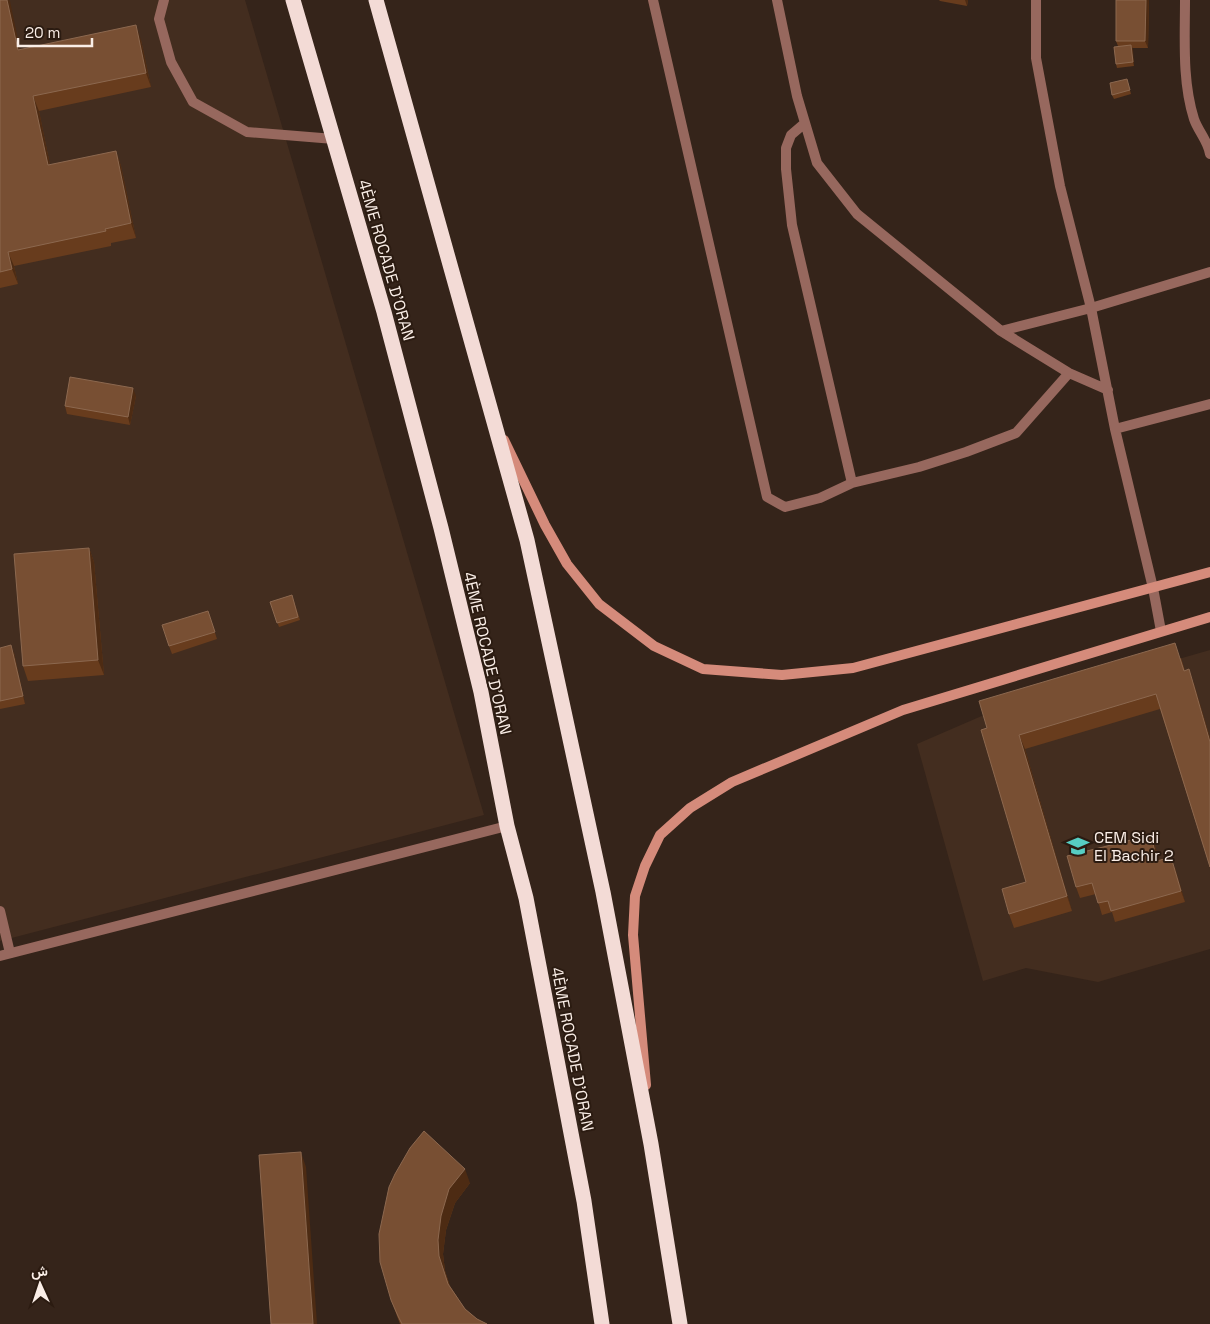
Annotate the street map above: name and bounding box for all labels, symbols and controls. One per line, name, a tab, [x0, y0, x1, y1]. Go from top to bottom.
scale bar	[18, 15, 91, 47]
text: 20 m	[25, 23, 60, 42]
street label: 4ÈME ROCADE D'ORAN	[353, 177, 420, 343]
street label: 4ÈME ROCADE D'ORAN	[459, 570, 516, 737]
place label: CEM Sidi El Bachir 2	[1094, 827, 1174, 866]
school or university icon: CEM Sidi El Bachir 2	[1065, 833, 1091, 859]
street label: 4ÈME ROCADE D'ORAN	[546, 965, 599, 1133]
north arrow	[15, 1259, 65, 1309]
text: ش	[30, 1262, 48, 1280]

